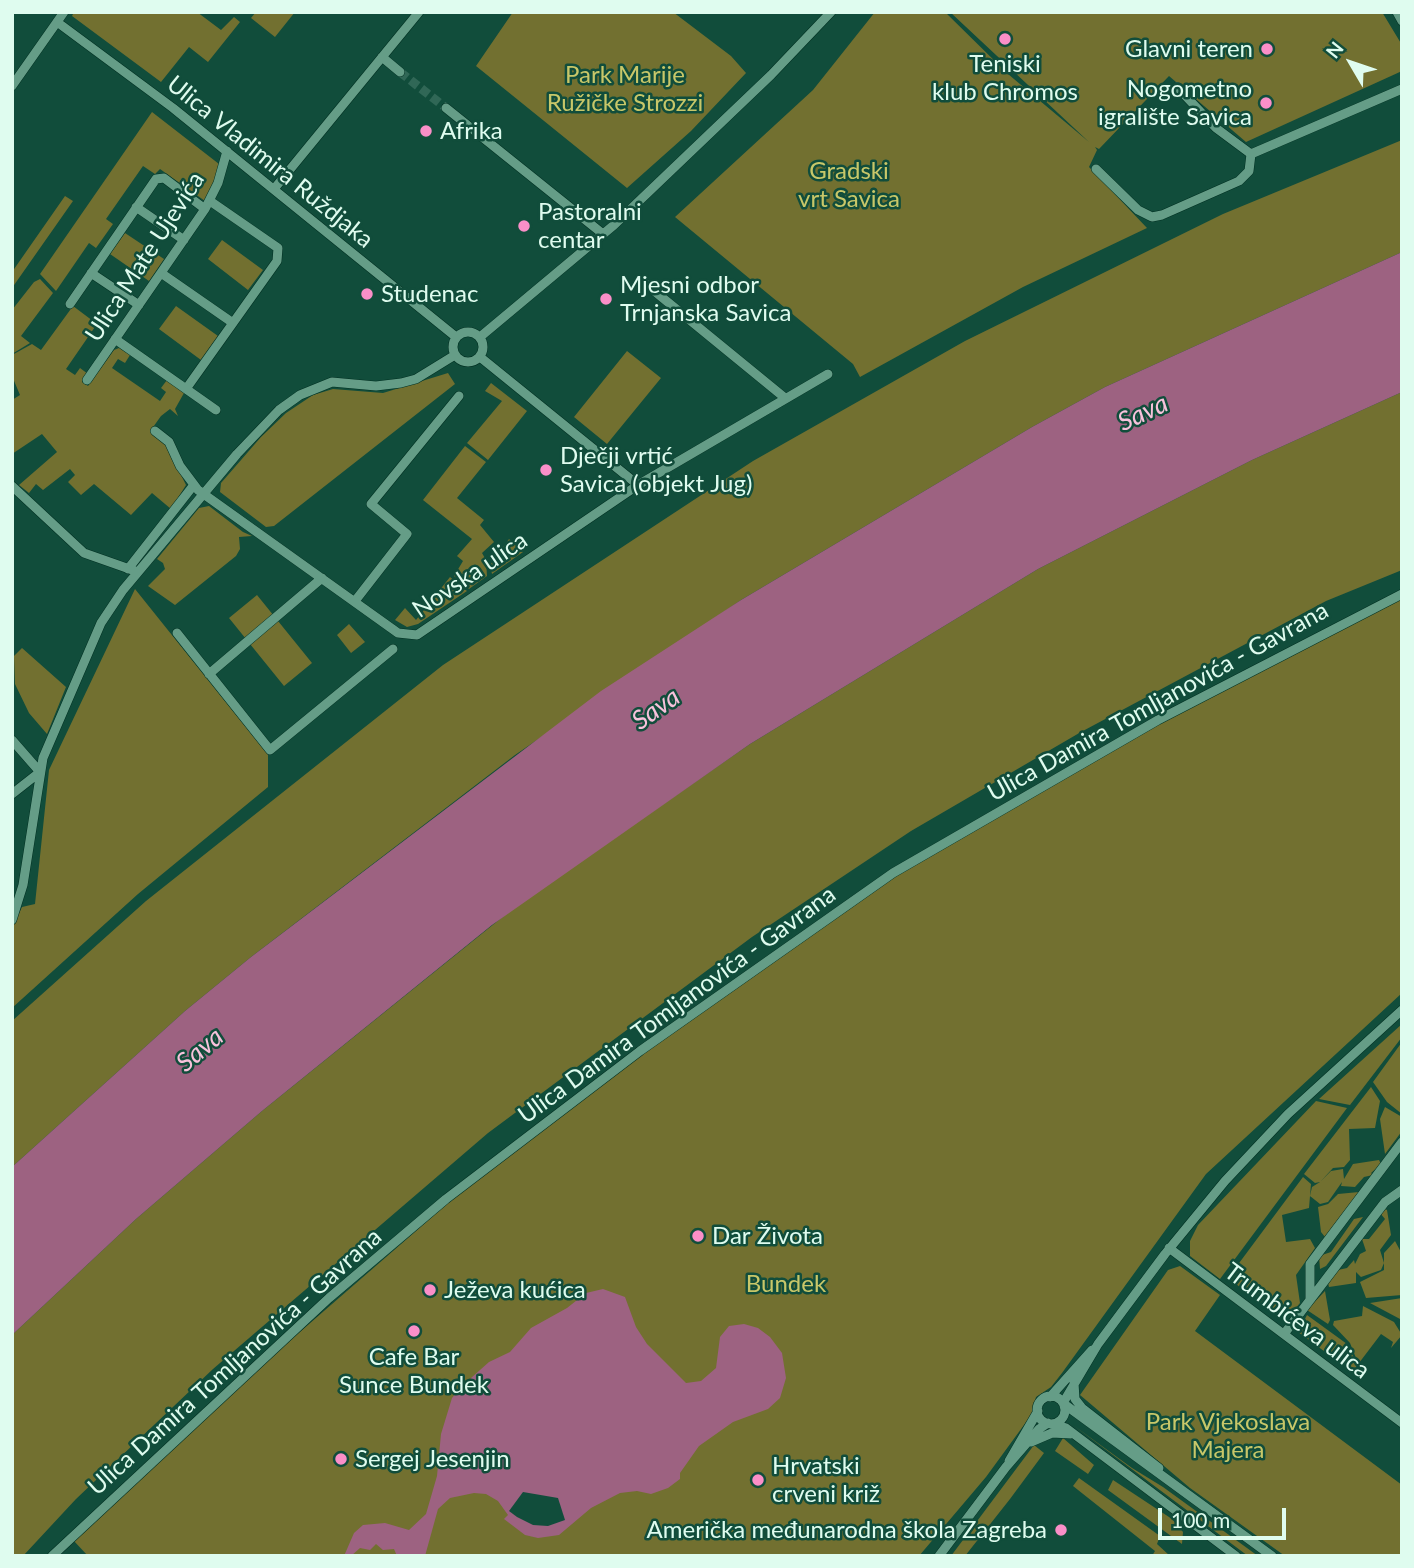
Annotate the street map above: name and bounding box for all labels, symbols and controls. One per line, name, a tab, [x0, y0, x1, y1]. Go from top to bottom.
north arrow	[1316, 28, 1386, 98]
marker: Teniski klub Chromos	[997, 31, 1013, 47]
place label: Glavni teren	[1125, 35, 1253, 63]
text: N	[1321, 37, 1348, 62]
marker: Glavni teren	[1259, 41, 1275, 57]
place label: Teniski klub Chromos	[932, 50, 1078, 106]
park label: Park Marije Ružičke Strozzi	[547, 61, 703, 117]
street label: Ulica Vladimira Ruždjaka	[161, 70, 379, 254]
place label: Nogometno igralište Savica	[1098, 75, 1252, 131]
marker: Nogometno igralište Savica	[1258, 95, 1274, 111]
place label: Afrika	[440, 117, 503, 145]
marker: Afrika	[418, 123, 434, 139]
park label: Gradski vrt Savica	[798, 157, 900, 213]
street label: Ulica Mate Ujevića	[79, 167, 211, 347]
place label: Pastoralni centar	[538, 198, 642, 254]
marker: Pastoralni centar	[516, 218, 532, 234]
place label: Mjesni odbor Trnjanska Savica	[620, 271, 791, 327]
place label: Studenac	[381, 280, 478, 308]
marker: Studenac	[359, 286, 375, 302]
marker: Mjesni odbor Trnjanska Savica	[598, 291, 614, 307]
water label: Sava	[1113, 388, 1173, 438]
place label: Dječji vrtić Savica (objekt Jug)	[560, 442, 752, 498]
marker: Dječji vrtić Savica (objekt Jug)	[538, 462, 554, 478]
street label: Novska ulica	[407, 526, 533, 624]
street label: Ulica Damira Tomljanovića - Gavrana	[983, 596, 1333, 808]
water label: Sava	[626, 681, 686, 737]
street label: Ulica Damira Tomljanovića - Gavrana	[513, 880, 841, 1130]
water label: Sava	[170, 1021, 230, 1079]
street label: Ulica Damira Tomljanovića - Gavrana	[82, 1222, 388, 1502]
place label: Dar Života	[712, 1222, 823, 1250]
marker: Dar Života	[690, 1228, 706, 1244]
street label: Trumbićeva ulica	[1219, 1257, 1375, 1385]
park label: Bundek	[746, 1270, 826, 1298]
place label: Ježeva kućica	[444, 1276, 586, 1304]
marker: Ježeva kućica	[422, 1282, 438, 1298]
marker: Cafe Bar Sunce Bundek	[406, 1323, 422, 1339]
place label: Cafe Bar Sunce Bundek	[339, 1343, 489, 1399]
park label: Park Vjekoslava Majera	[1146, 1408, 1310, 1464]
place label: Sergej Jesenjin	[355, 1445, 510, 1473]
marker: Sergej Jesenjin	[333, 1451, 349, 1467]
place label: Hrvatski crveni križ	[772, 1452, 880, 1508]
marker: Hrvatski crveni križ	[750, 1472, 766, 1488]
scale bar	[1162, 1494, 1290, 1538]
text: 100 m	[1171, 1507, 1230, 1532]
place label: Američka međunarodna škola Zagreba	[647, 1516, 1047, 1544]
marker: Američka međunarodna škola Zagreba	[1053, 1522, 1069, 1538]

